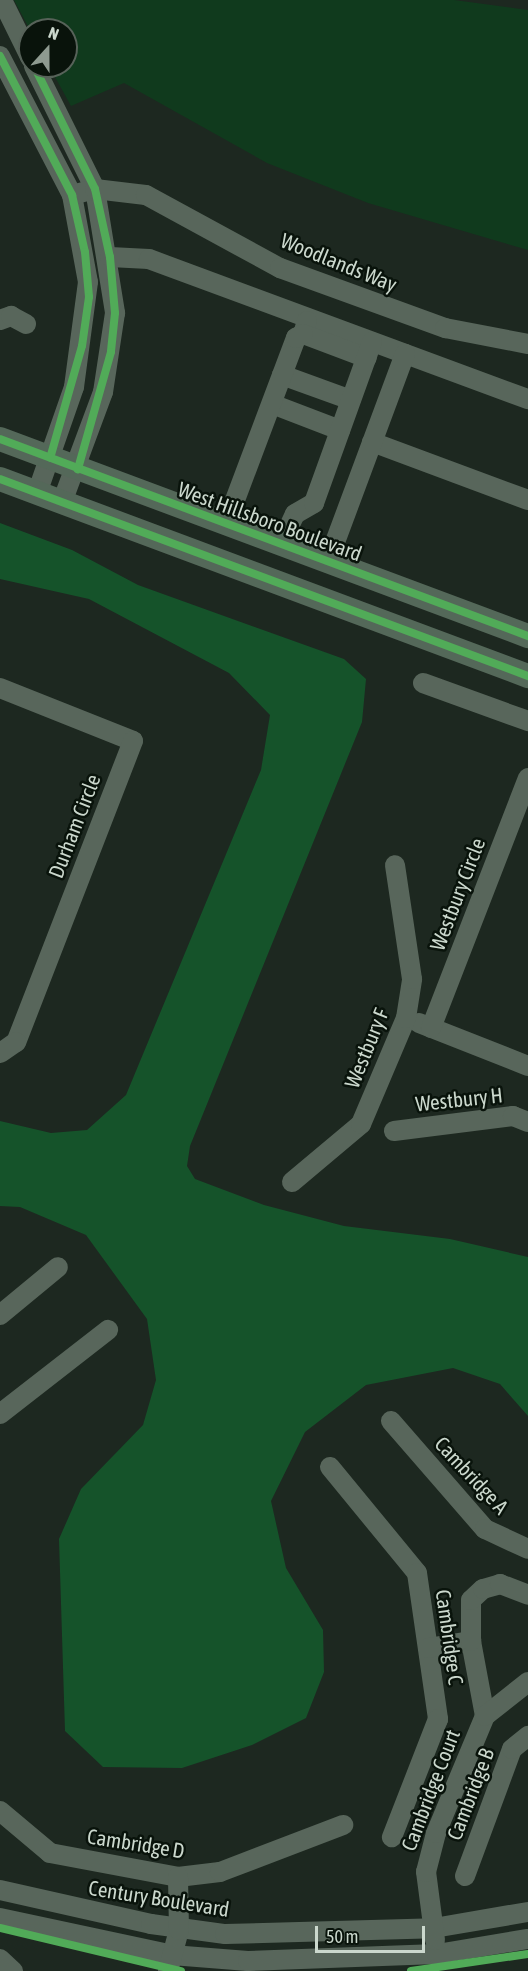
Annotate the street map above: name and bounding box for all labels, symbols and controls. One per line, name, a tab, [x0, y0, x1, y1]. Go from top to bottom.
north arrow	[18, 18, 78, 78]
text: N	[46, 23, 61, 43]
street label: Woodlands Way	[277, 227, 401, 297]
street label: West Hillsboro Boulevard	[175, 476, 365, 566]
street label: Durham Circle	[43, 771, 105, 881]
street label: Westbury Circle	[424, 834, 490, 954]
street label: Westbury F	[339, 1004, 393, 1092]
street label: Westbury H	[414, 1082, 504, 1116]
street label: Cambridge A	[430, 1431, 514, 1519]
street label: Cambridge C	[431, 1588, 469, 1686]
street label: Cambridge Court	[395, 1726, 465, 1854]
street label: Cambridge B	[441, 1745, 499, 1843]
street label: Cambridge D	[86, 1823, 186, 1863]
street label: Century Boulevard	[87, 1874, 231, 1922]
scale bar	[318, 1914, 428, 1952]
text: 50 m	[326, 1926, 358, 1947]

